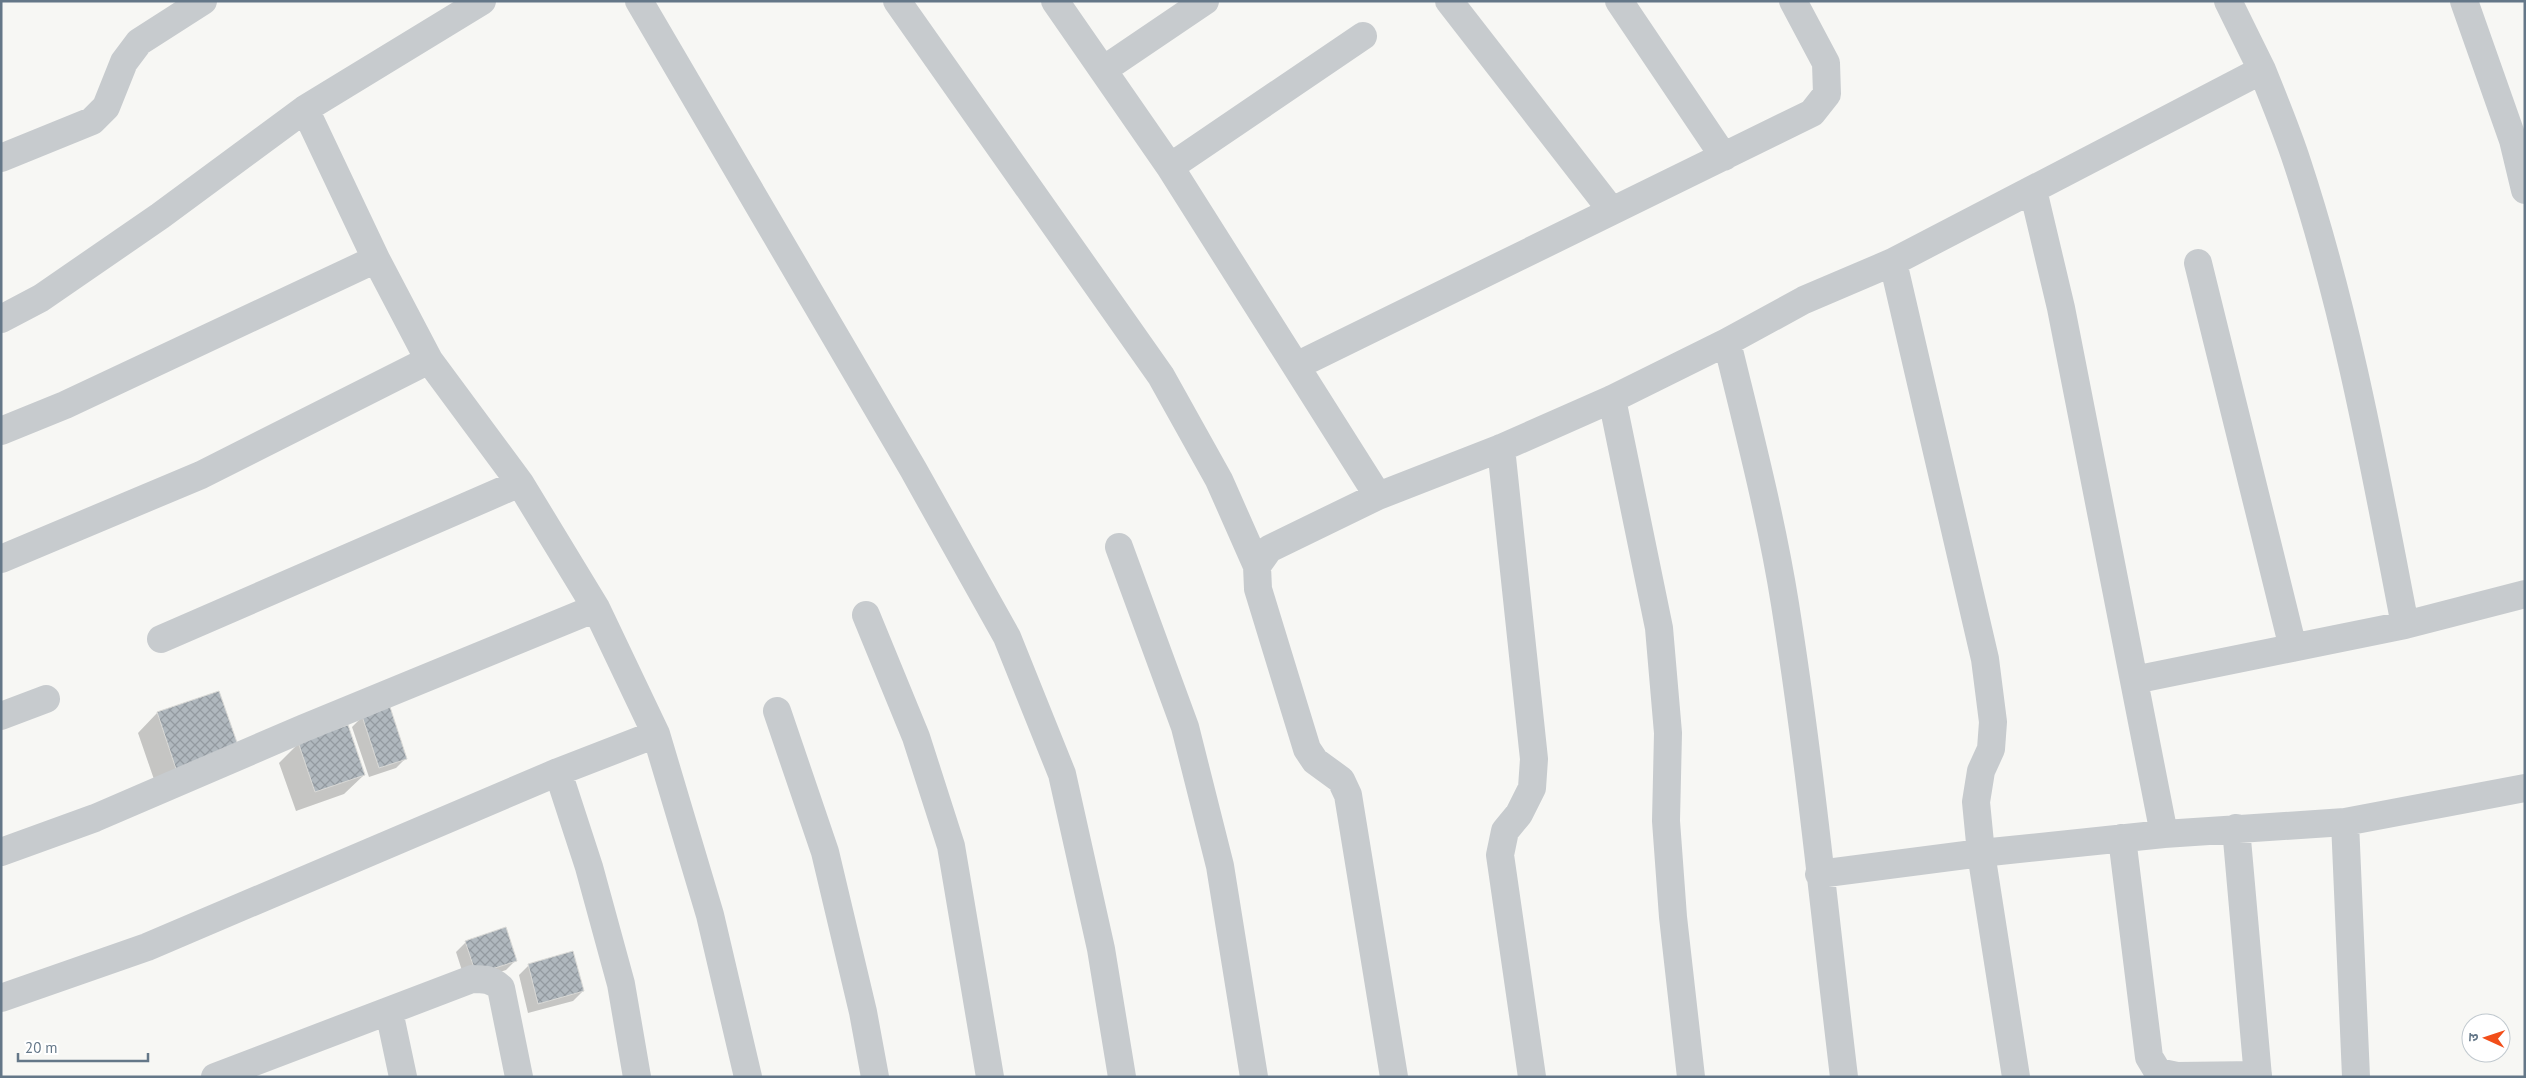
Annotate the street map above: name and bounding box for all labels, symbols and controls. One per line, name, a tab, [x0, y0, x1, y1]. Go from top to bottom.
north arrow	[2461, 1013, 2511, 1063]
scale bar	[18, 1030, 148, 1062]
text: उ	[2464, 1032, 2482, 1042]
text: 20 m	[25, 1038, 58, 1057]

